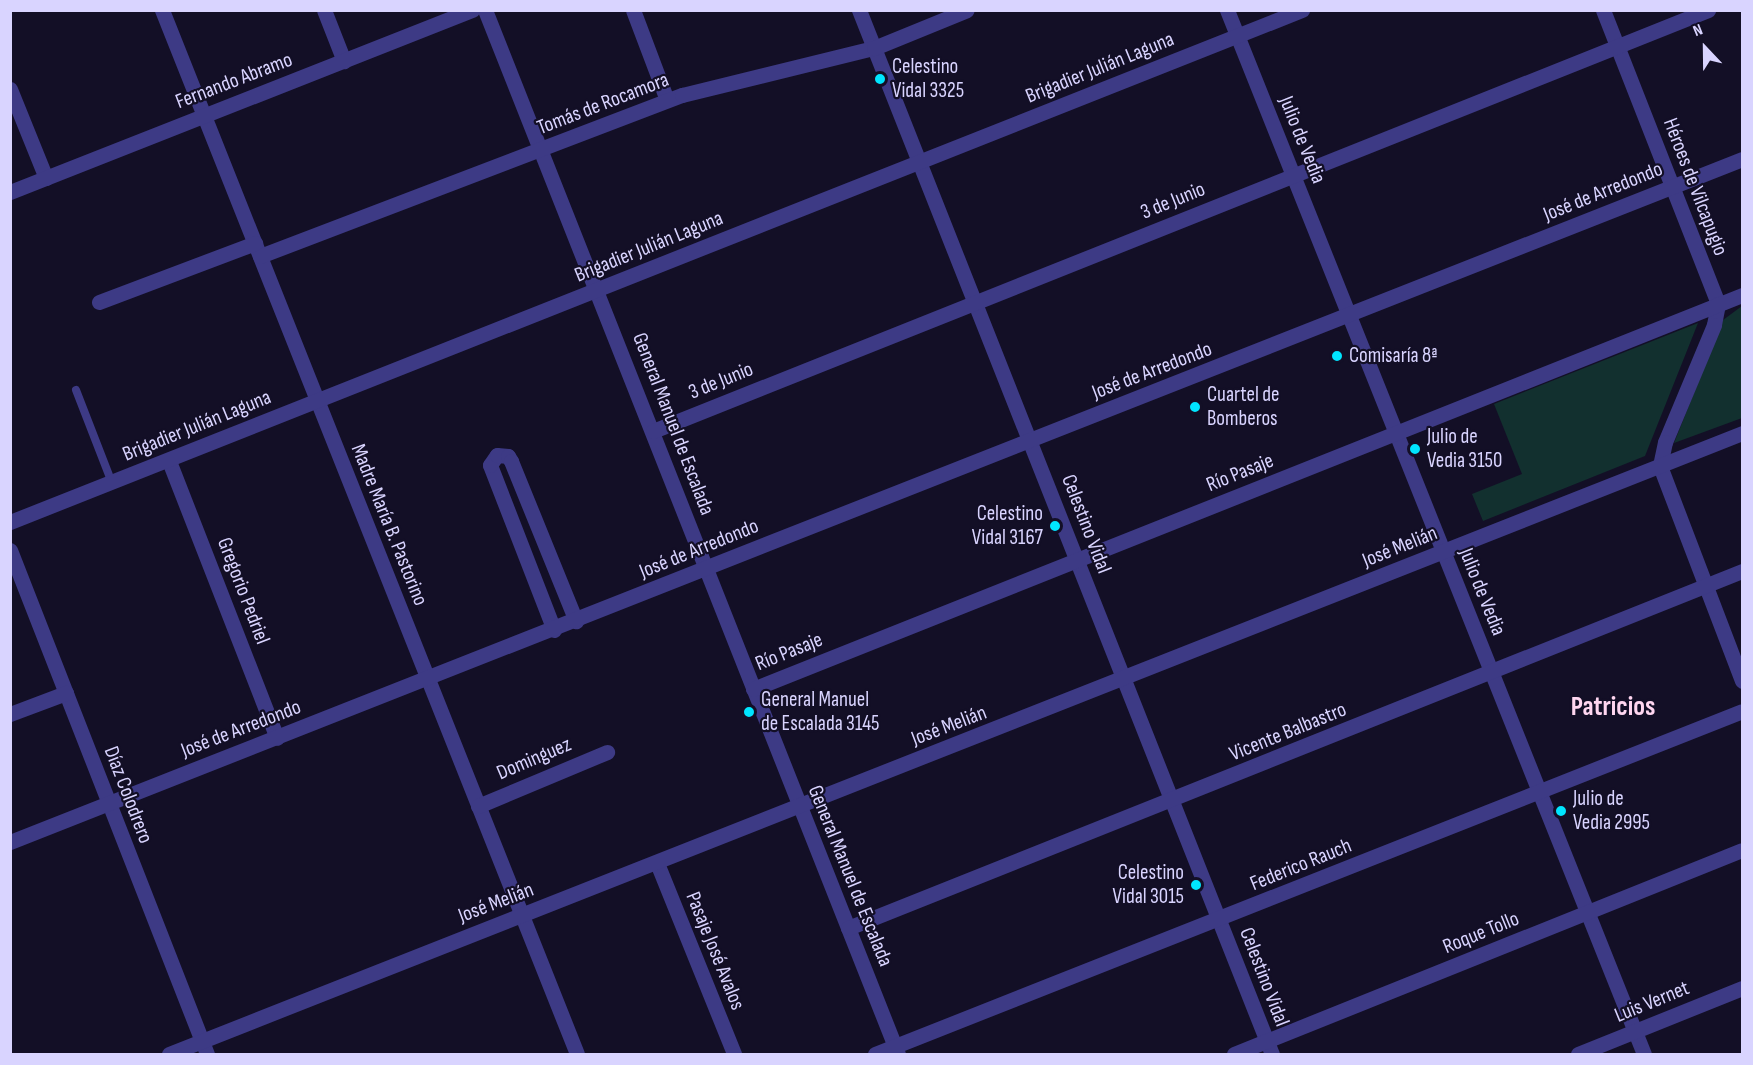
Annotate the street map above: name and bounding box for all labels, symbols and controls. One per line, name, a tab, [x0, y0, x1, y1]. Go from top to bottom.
north arrow	[1675, 18, 1735, 78]
text: N	[1691, 20, 1706, 41]
street label: Brigadier Julián Laguna	[1022, 27, 1178, 109]
street label: Fernando Abramo	[172, 47, 296, 115]
place label: Celestino Vidal 3325	[892, 54, 964, 104]
street label: Tomás de Rocamora	[534, 67, 672, 141]
marker: Celestino Vidal 3325	[873, 72, 887, 86]
street label: Julio de Vedia	[1273, 93, 1331, 187]
street label: Héroes de Vilcapugio	[1657, 115, 1733, 259]
street label: José de Arredondo	[1540, 157, 1666, 227]
street label: 3 de Junio	[1137, 177, 1209, 225]
street label: Brigadier Julián Laguna	[571, 206, 727, 288]
street label: General Manuel de Escalada	[627, 329, 719, 519]
street label: José de Arredondo	[1089, 337, 1215, 405]
place label: Comisaría 8ª	[1349, 343, 1437, 369]
marker: Comisaría 8ª	[1330, 349, 1344, 363]
street label: 3 de Junio	[685, 357, 757, 405]
place label: Cuartel de Bomberos	[1207, 382, 1279, 432]
street label: Brigadier Julián Laguna	[119, 385, 275, 467]
marker: Cuartel de Bomberos	[1188, 400, 1202, 414]
place label: Julio de Vedia 3150	[1427, 424, 1502, 474]
street label: Madre María B. Pastorino	[345, 441, 433, 609]
marker: Julio de Vedia 3150	[1408, 442, 1422, 456]
street label: Río Pasaje	[1203, 448, 1277, 498]
street label: Celestino Vidal	[1056, 471, 1116, 577]
place label: Celestino Vidal 3167	[972, 501, 1043, 551]
street label: José de Arredondo	[636, 514, 762, 584]
marker: Celestino Vidal 3167	[1048, 519, 1062, 533]
street label: José Melián	[1359, 521, 1441, 573]
street label: Gregorio Pedriel	[211, 534, 275, 648]
street label: Julio de Vedia	[1453, 545, 1511, 639]
street label: Río Pasaje	[752, 627, 826, 677]
place label: General Manuel de Escalada 3145	[761, 687, 880, 737]
district label: Patricios	[1571, 692, 1655, 724]
street label: José de Arredondo	[178, 695, 304, 763]
street label: Vicente Balbastro	[1226, 697, 1350, 767]
street label: José Melián	[908, 700, 990, 752]
marker: General Manuel de Escalada 3145	[742, 705, 756, 719]
street label: Dominguez	[493, 732, 575, 786]
street label: Díaz Colodrero	[98, 743, 158, 847]
street label: General Manuel de Escalada	[802, 782, 898, 970]
place label: Julio de Vedia 2995	[1573, 786, 1650, 836]
marker: Julio de Vedia 2995	[1554, 804, 1568, 818]
street label: Federico Rauch	[1247, 833, 1355, 897]
place label: Celestino Vidal 3015	[1113, 860, 1184, 910]
street label: José Melián	[455, 877, 537, 929]
marker: Celestino Vidal 3015	[1189, 878, 1203, 892]
street label: Pasaje José Avalos	[680, 888, 750, 1014]
street label: Roque Tollo	[1439, 906, 1523, 960]
street label: Celestino Vidal	[1234, 924, 1294, 1030]
street label: Luis Vernet	[1611, 976, 1693, 1028]

